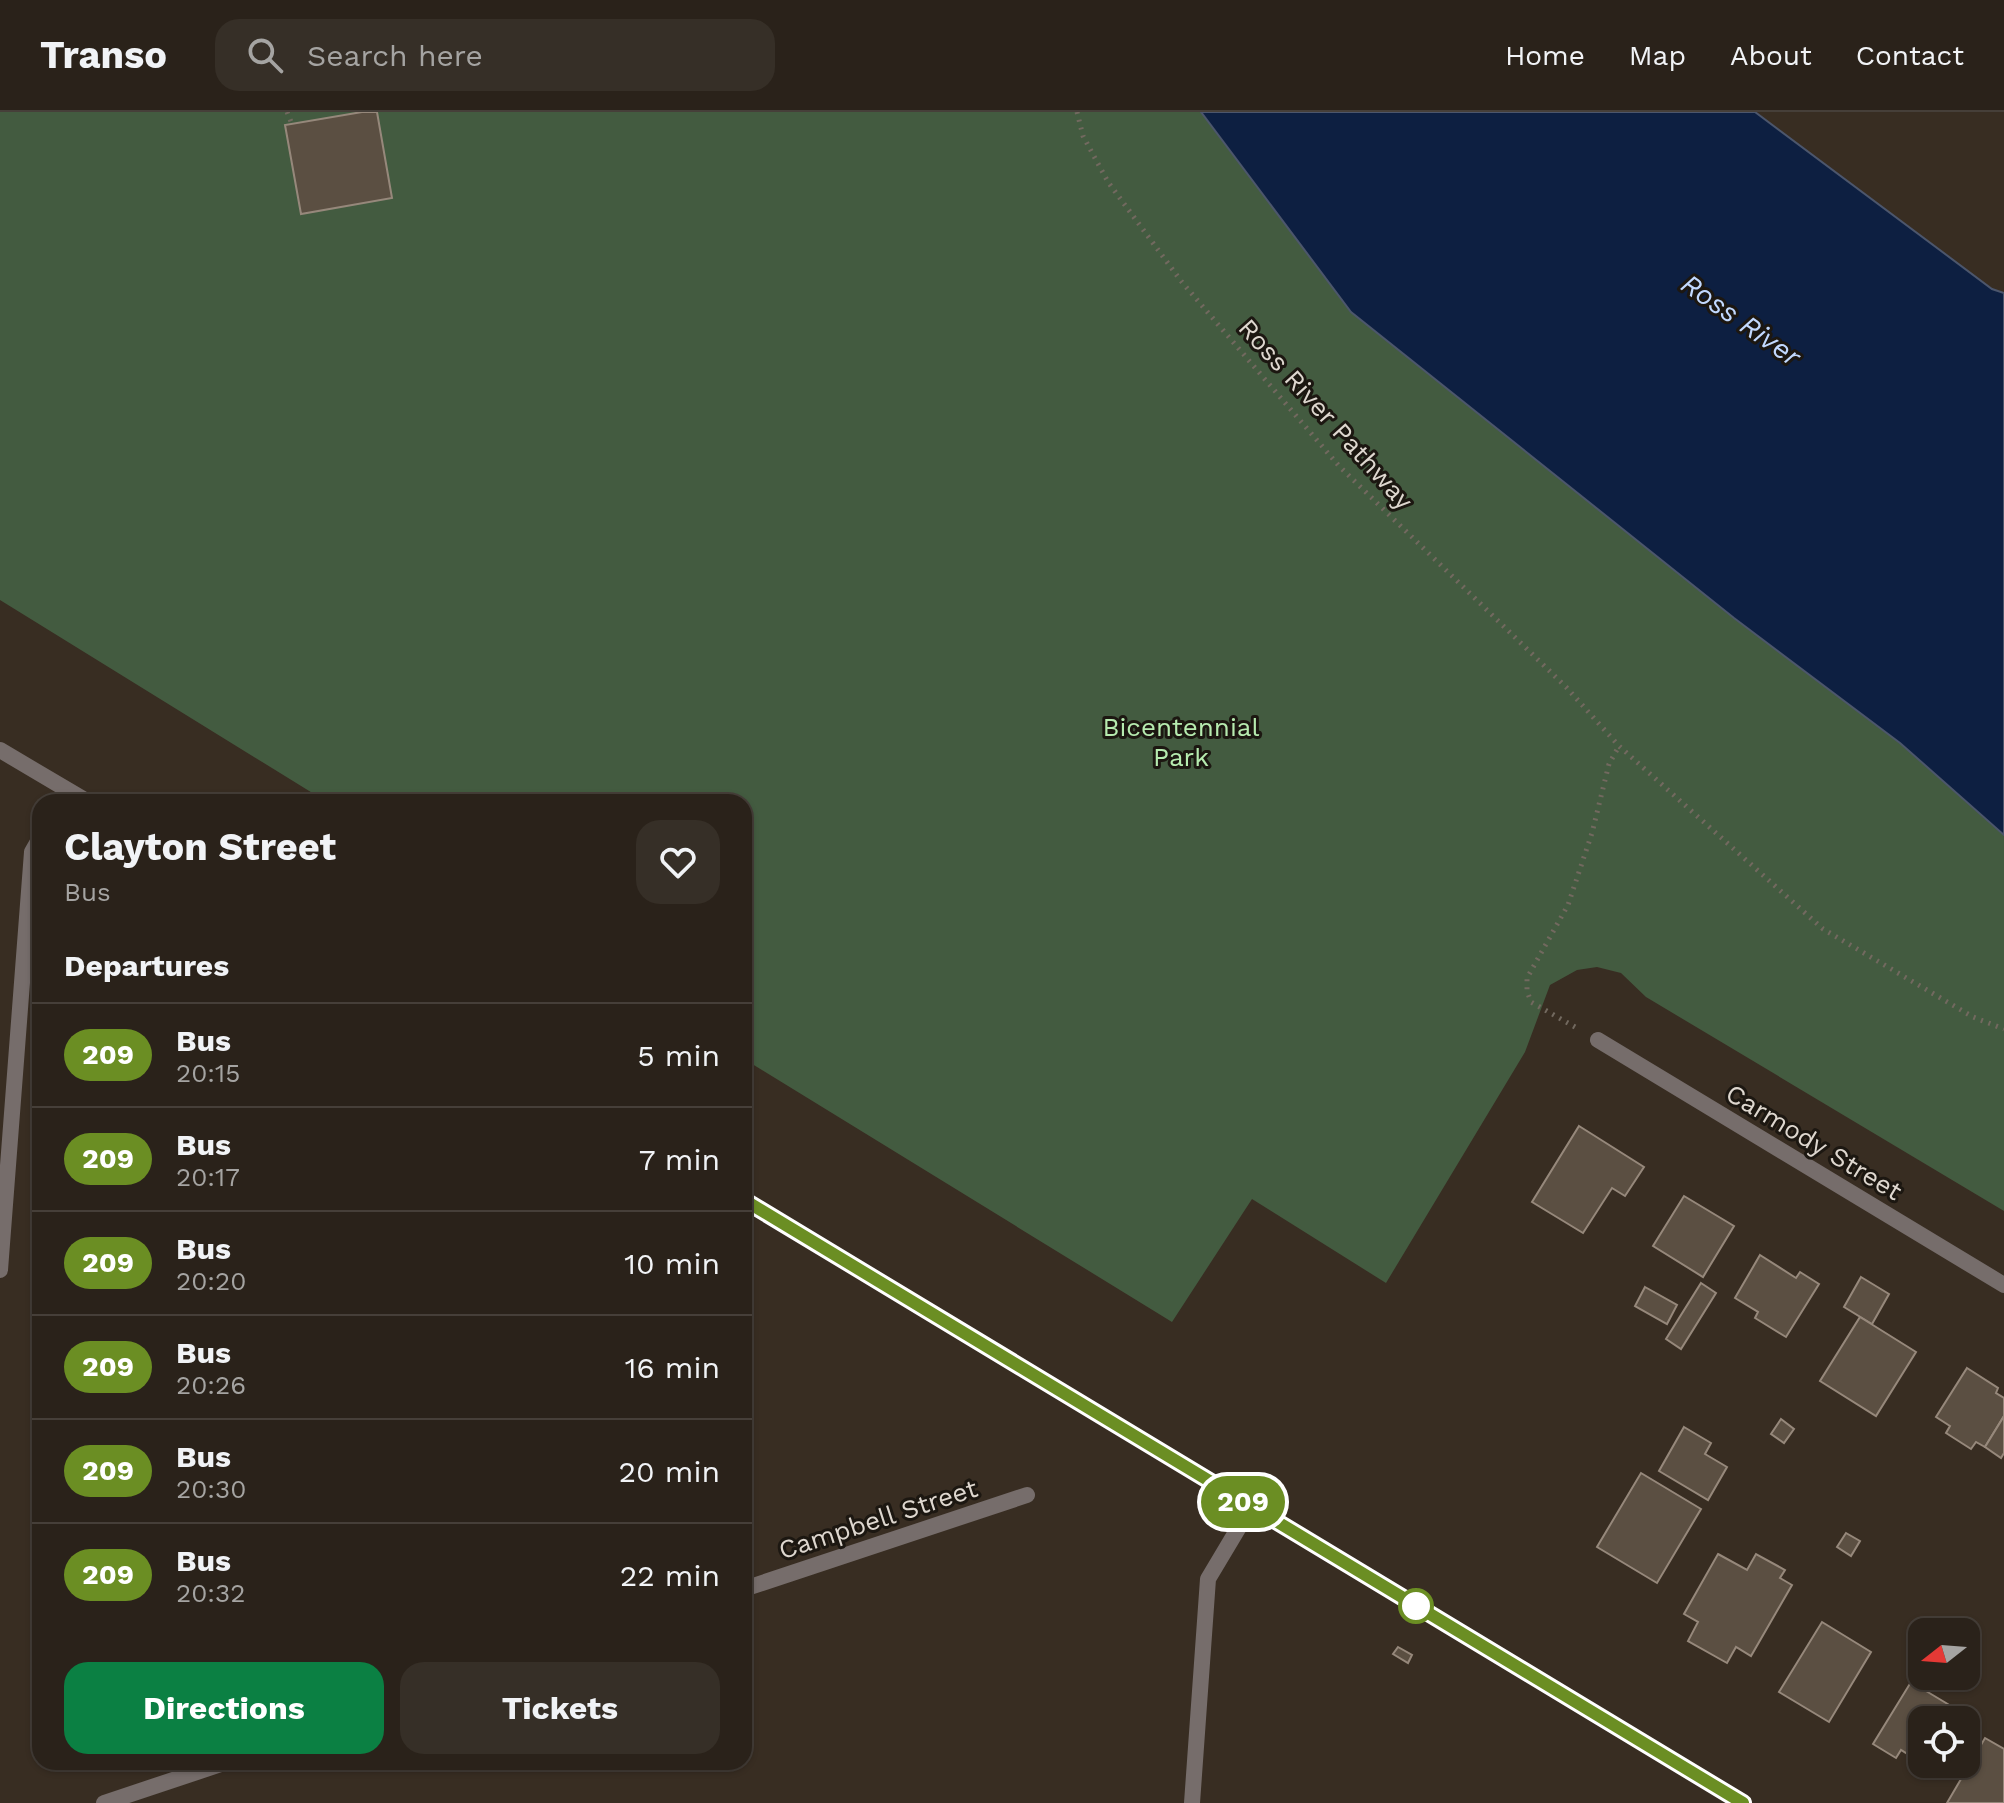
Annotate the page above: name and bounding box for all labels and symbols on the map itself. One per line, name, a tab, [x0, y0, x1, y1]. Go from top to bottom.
water label: Ross River	[1675, 267, 1808, 374]
street label: Ross River Pathway	[1233, 313, 1420, 516]
park label: Bicentennial Park	[1102, 712, 1260, 772]
street label: Carmody Street	[1721, 1078, 1907, 1206]
street label: Campbell Street	[775, 1473, 981, 1565]
line badge: 209	[1197, 1476, 1289, 1528]
unlabelled marker	[1399, 1589, 1433, 1623]
north arrow	[1908, 1618, 1980, 1690]

